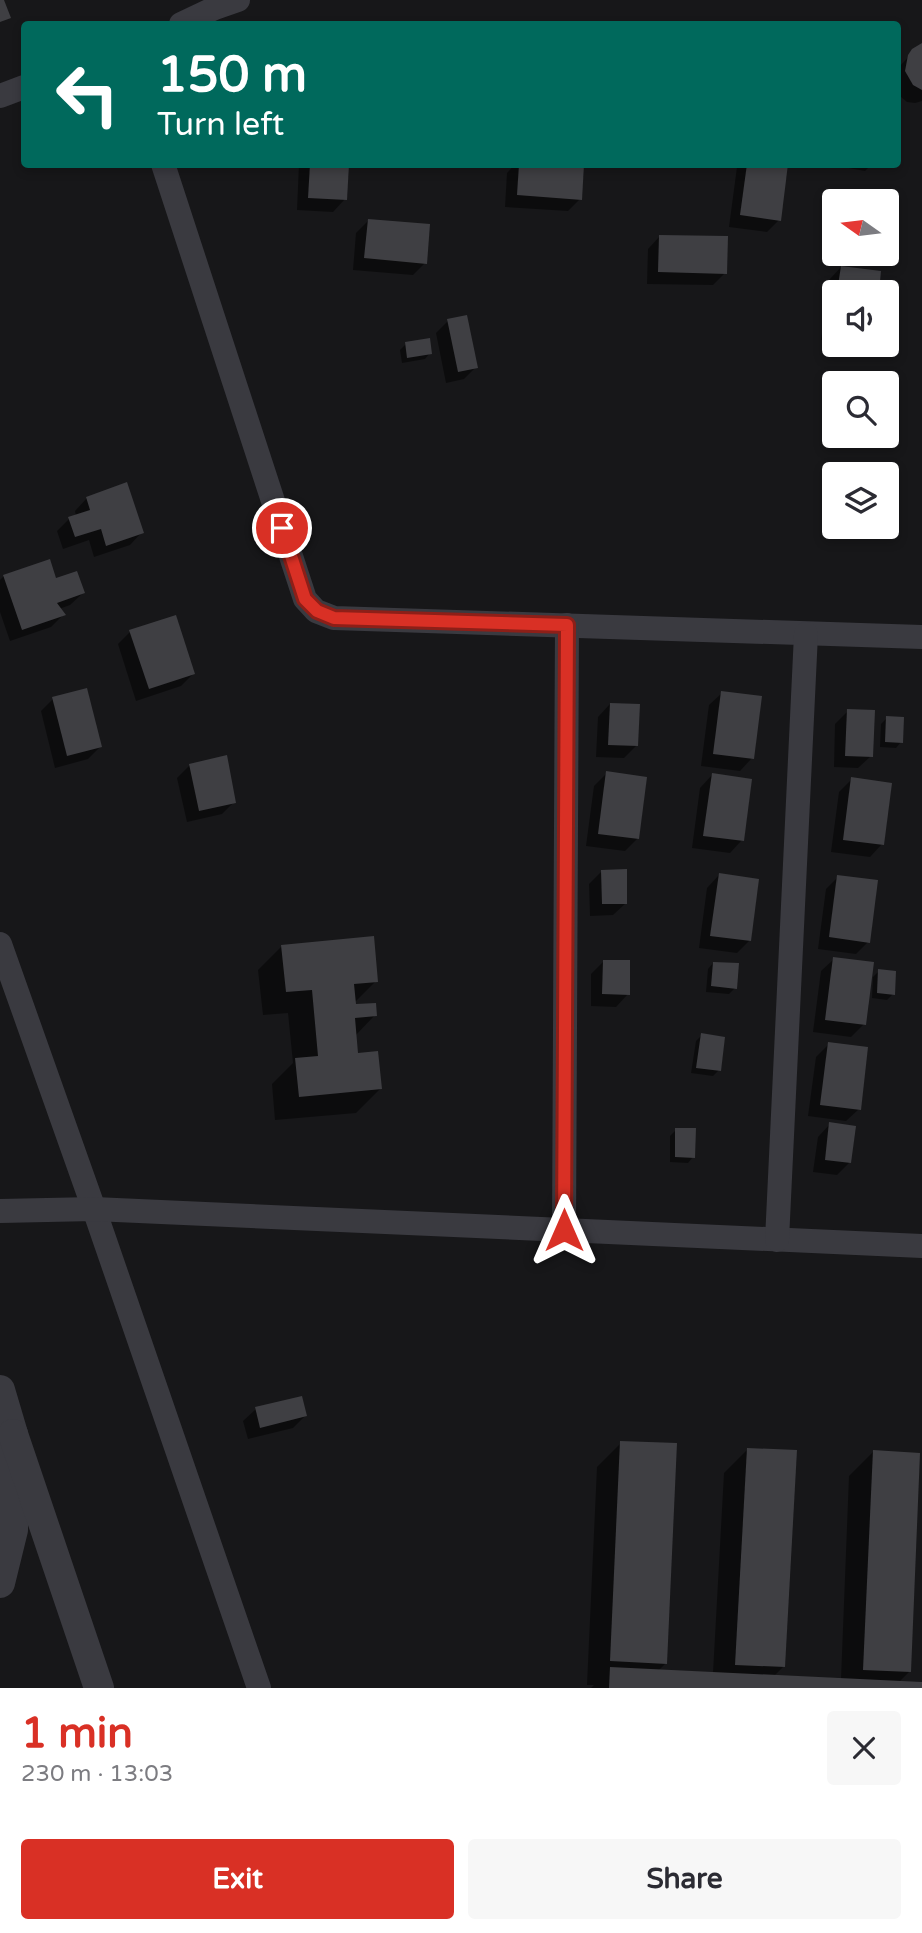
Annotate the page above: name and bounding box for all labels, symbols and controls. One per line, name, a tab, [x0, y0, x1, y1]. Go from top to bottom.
text: 150 m	[157, 46, 307, 105]
icon: left	[42, 49, 133, 140]
text: Turn left	[157, 106, 284, 144]
north arrow	[822, 189, 900, 266]
map controls	[822, 189, 899, 539]
button: sound	[822, 280, 899, 357]
button: search	[822, 371, 899, 448]
button: layers	[822, 462, 899, 539]
pin	[252, 498, 312, 558]
icon: arrive	[263, 509, 301, 547]
position arrow	[527, 1193, 601, 1267]
text: 1 min	[21, 1708, 133, 1759]
button: close	[827, 1711, 901, 1785]
text: 230 m · 13:03	[21, 1760, 173, 1788]
button: Exit	[21, 1839, 454, 1919]
button: Share	[468, 1839, 901, 1919]

